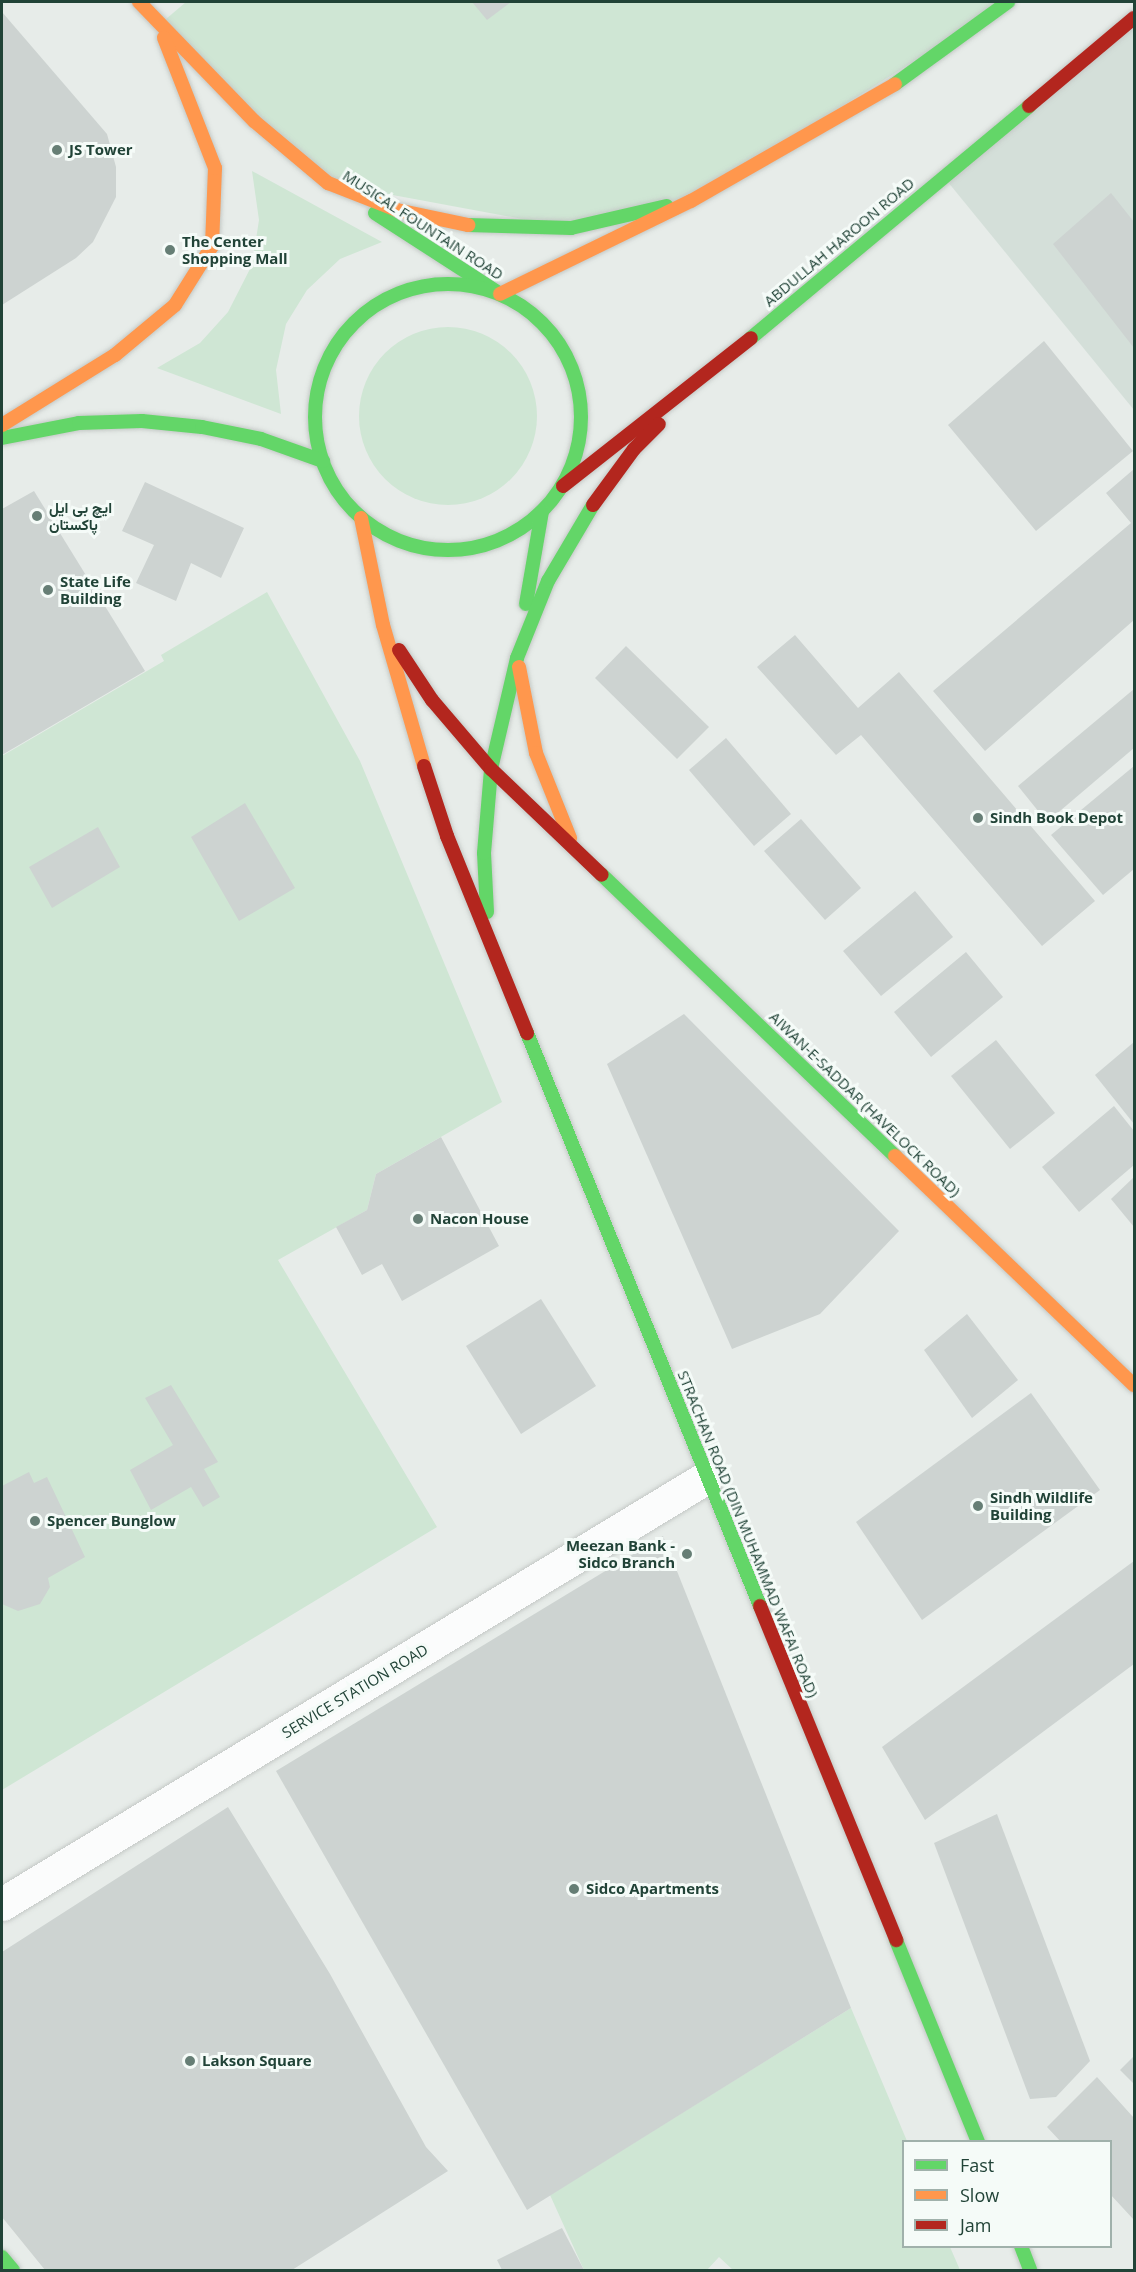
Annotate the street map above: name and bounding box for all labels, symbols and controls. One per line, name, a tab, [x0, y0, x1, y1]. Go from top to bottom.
place label: JS Tower	[69, 141, 133, 159]
marker: JS Tower	[50, 143, 64, 157]
street label: MUSICAL FOUNTAIN ROAD	[339, 166, 507, 284]
street label: ABDULLAH HAROON ROAD	[760, 174, 918, 310]
place label: The Center Shopping Mall	[182, 232, 288, 267]
marker: The Center Shopping Mall	[163, 243, 177, 257]
place label: ایچ بی ایل پاکستان	[49, 498, 112, 533]
marker: ایچ بی ایل پاکستان	[30, 509, 44, 523]
place label: State Life Building	[60, 572, 131, 607]
marker: State Life Building	[41, 583, 55, 597]
place label: Sindh Book Depot	[990, 809, 1123, 827]
marker: Sindh Book Depot	[971, 811, 985, 825]
street label: AIWAN-E-SADDAR (HAVELOCK ROAD)	[766, 1008, 964, 1200]
place label: Nacon House	[430, 1210, 529, 1228]
marker: Nacon House	[411, 1212, 425, 1226]
street label: STRACHAN ROAD (DIN MUHAMMAD WAFAI ROAD)	[674, 1368, 822, 1700]
place label: Sindh Wildlife Building	[990, 1488, 1093, 1523]
marker: Sindh Wildlife Building	[971, 1499, 985, 1513]
place label: Spencer Bunglow	[47, 1512, 176, 1530]
marker: Spencer Bunglow	[28, 1514, 42, 1528]
place label: Meezan Bank - Sidco Branch	[566, 1536, 675, 1571]
marker: Meezan Bank - Sidco Branch	[680, 1547, 694, 1561]
street label: SERVICE STATION ROAD	[279, 1640, 431, 1742]
place label: Sidco Apartments	[586, 1880, 719, 1898]
marker: Sidco Apartments	[567, 1882, 581, 1896]
place label: Lakson Square	[202, 2052, 312, 2070]
marker: Lakson Square	[183, 2054, 197, 2068]
legend	[902, 2140, 1112, 2248]
text: Fast	[960, 2153, 994, 2177]
text: Slow	[960, 2183, 999, 2207]
text: Jam	[960, 2213, 992, 2237]

